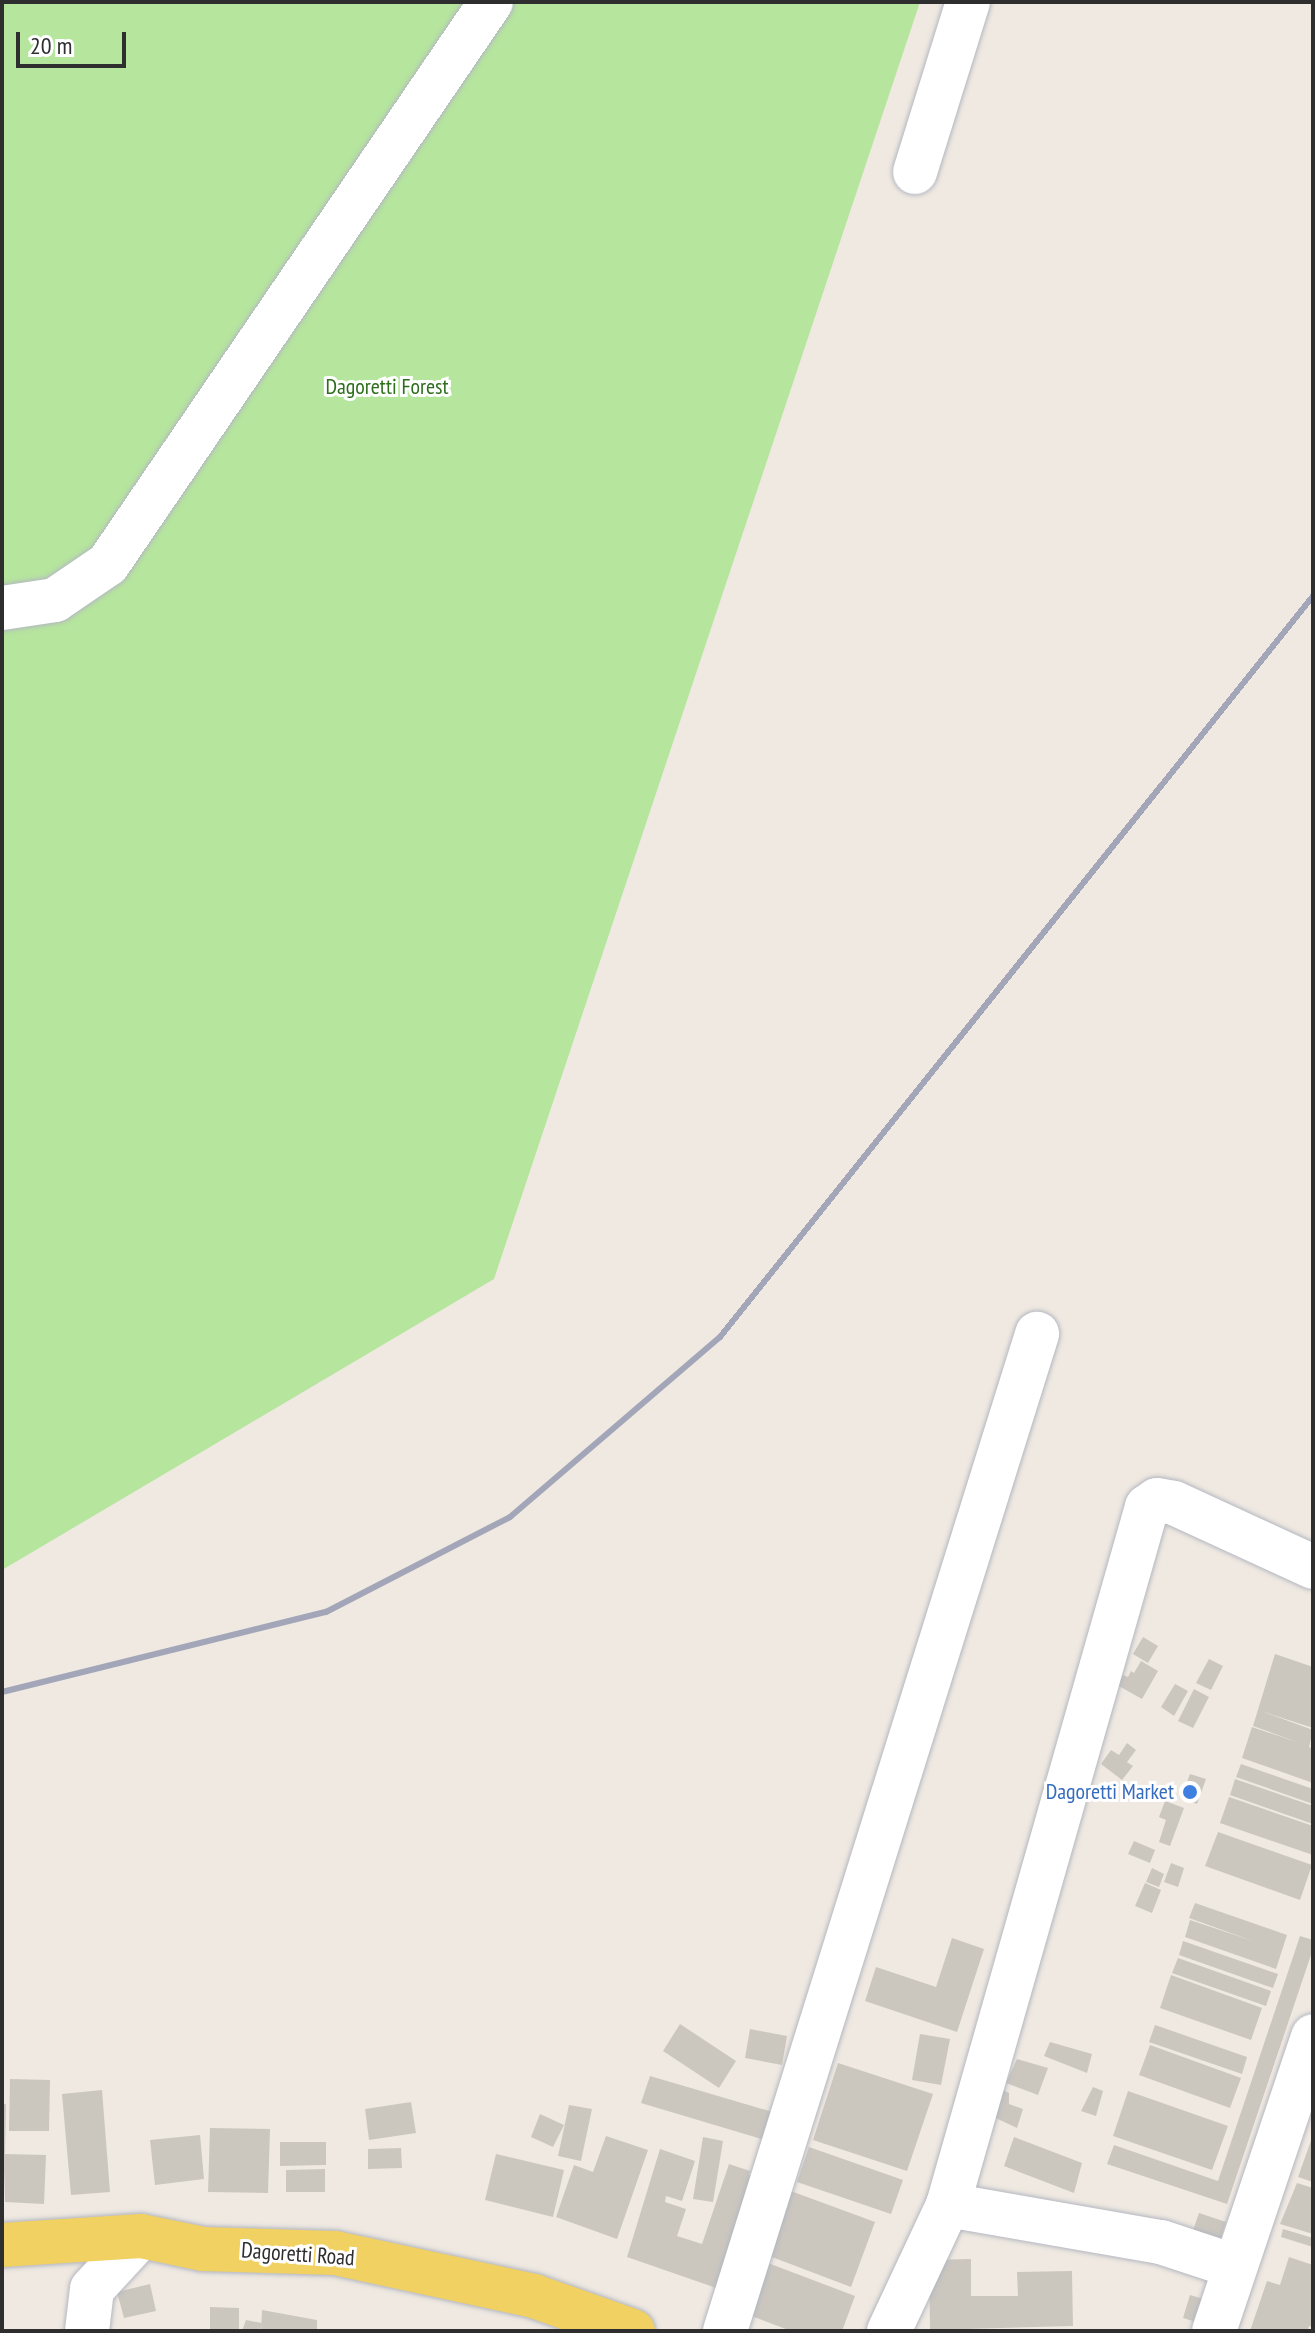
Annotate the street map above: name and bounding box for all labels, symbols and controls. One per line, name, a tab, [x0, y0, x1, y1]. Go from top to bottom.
scale bar	[20, 16, 130, 66]
text: 20 m	[30, 30, 72, 61]
park label: Dagoretti Forest	[325, 374, 449, 400]
place label: Dagoretti Market	[1046, 1779, 1174, 1805]
marker: Dagoretti Market	[1181, 1783, 1199, 1801]
street label: Dagoretti Road	[240, 2237, 356, 2271]

